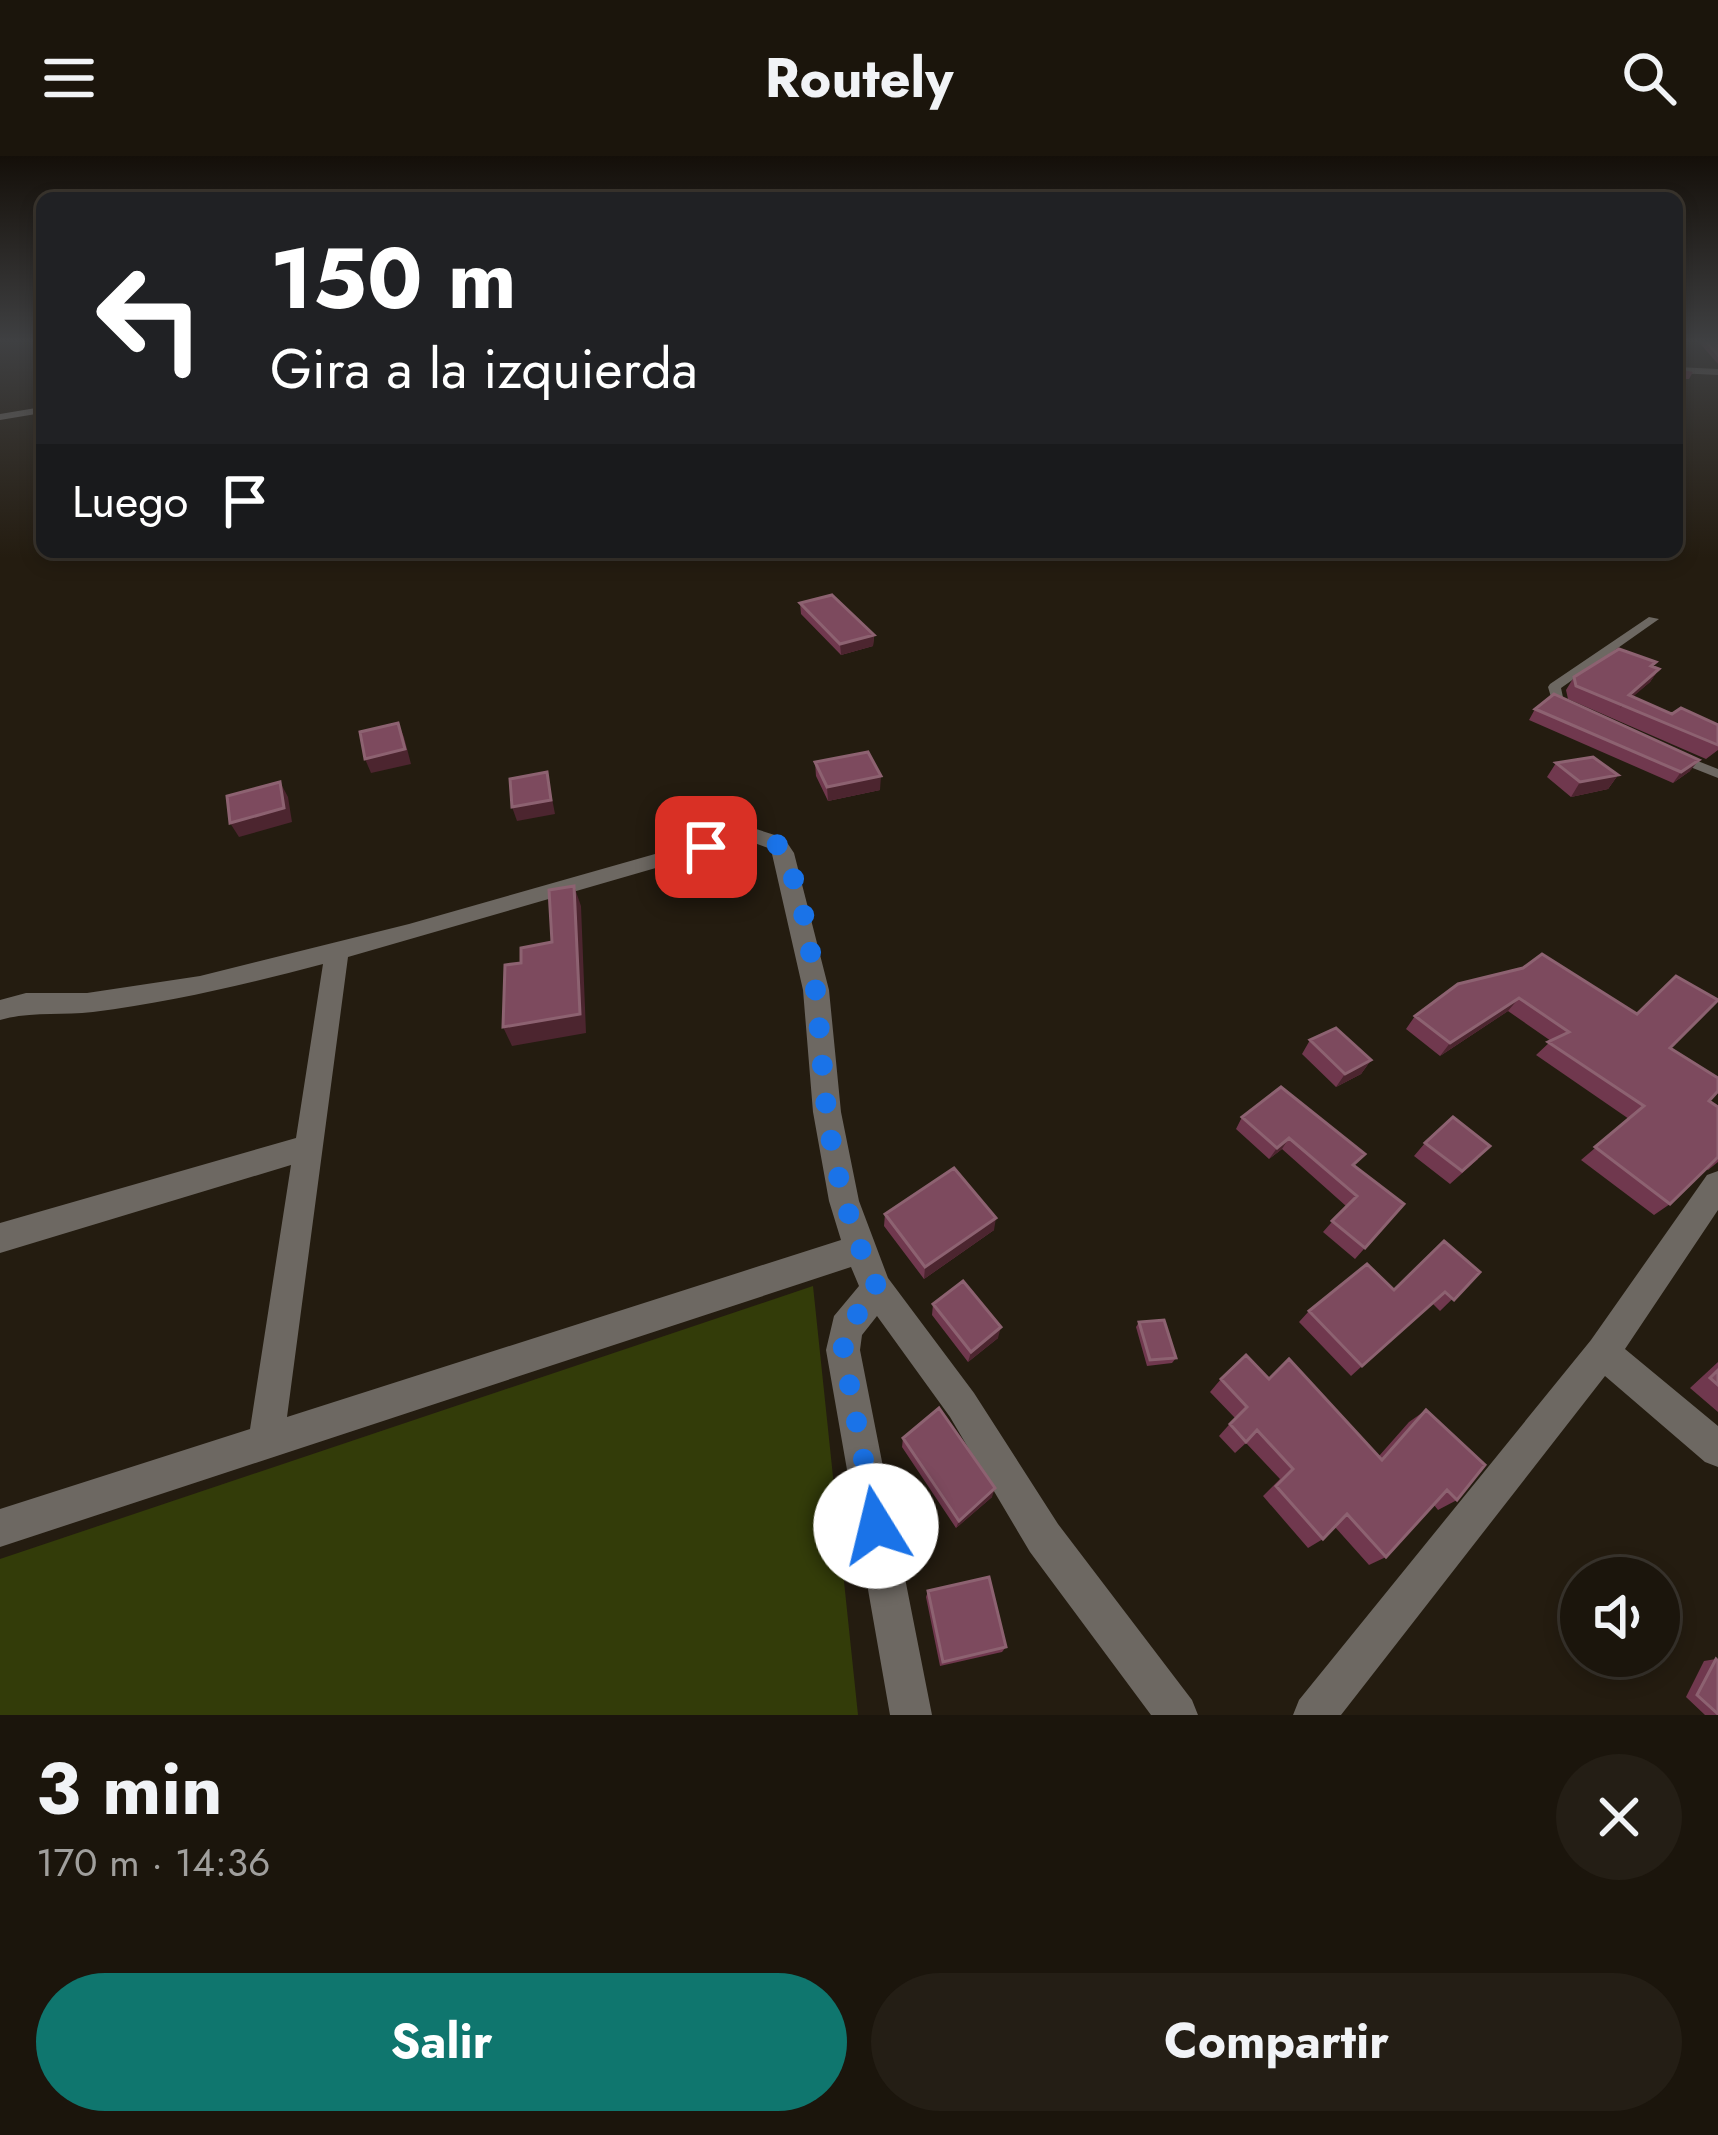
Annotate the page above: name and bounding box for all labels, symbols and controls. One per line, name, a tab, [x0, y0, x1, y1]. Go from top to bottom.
text: Routely	[765, 39, 953, 117]
icon: menu	[36, 45, 102, 111]
icon: search	[1616, 45, 1682, 111]
text: 150 m	[270, 218, 517, 340]
icon: left	[72, 240, 228, 396]
text: Gira a la izquierda	[270, 330, 698, 408]
icon: arrive	[212, 468, 278, 534]
text: Luego	[72, 469, 188, 534]
pin	[655, 796, 757, 898]
icon: arrive	[673, 814, 739, 880]
position arrow	[813, 1463, 939, 1589]
map controls	[1560, 1557, 1680, 1677]
button: sound	[1560, 1557, 1680, 1677]
text: 3 min	[36, 1737, 223, 1841]
button: close	[1556, 1754, 1682, 1880]
text: 170 m · 14:36	[36, 1834, 270, 1891]
button: Salir	[36, 1973, 847, 2111]
button: Compartir	[871, 1973, 1682, 2111]

